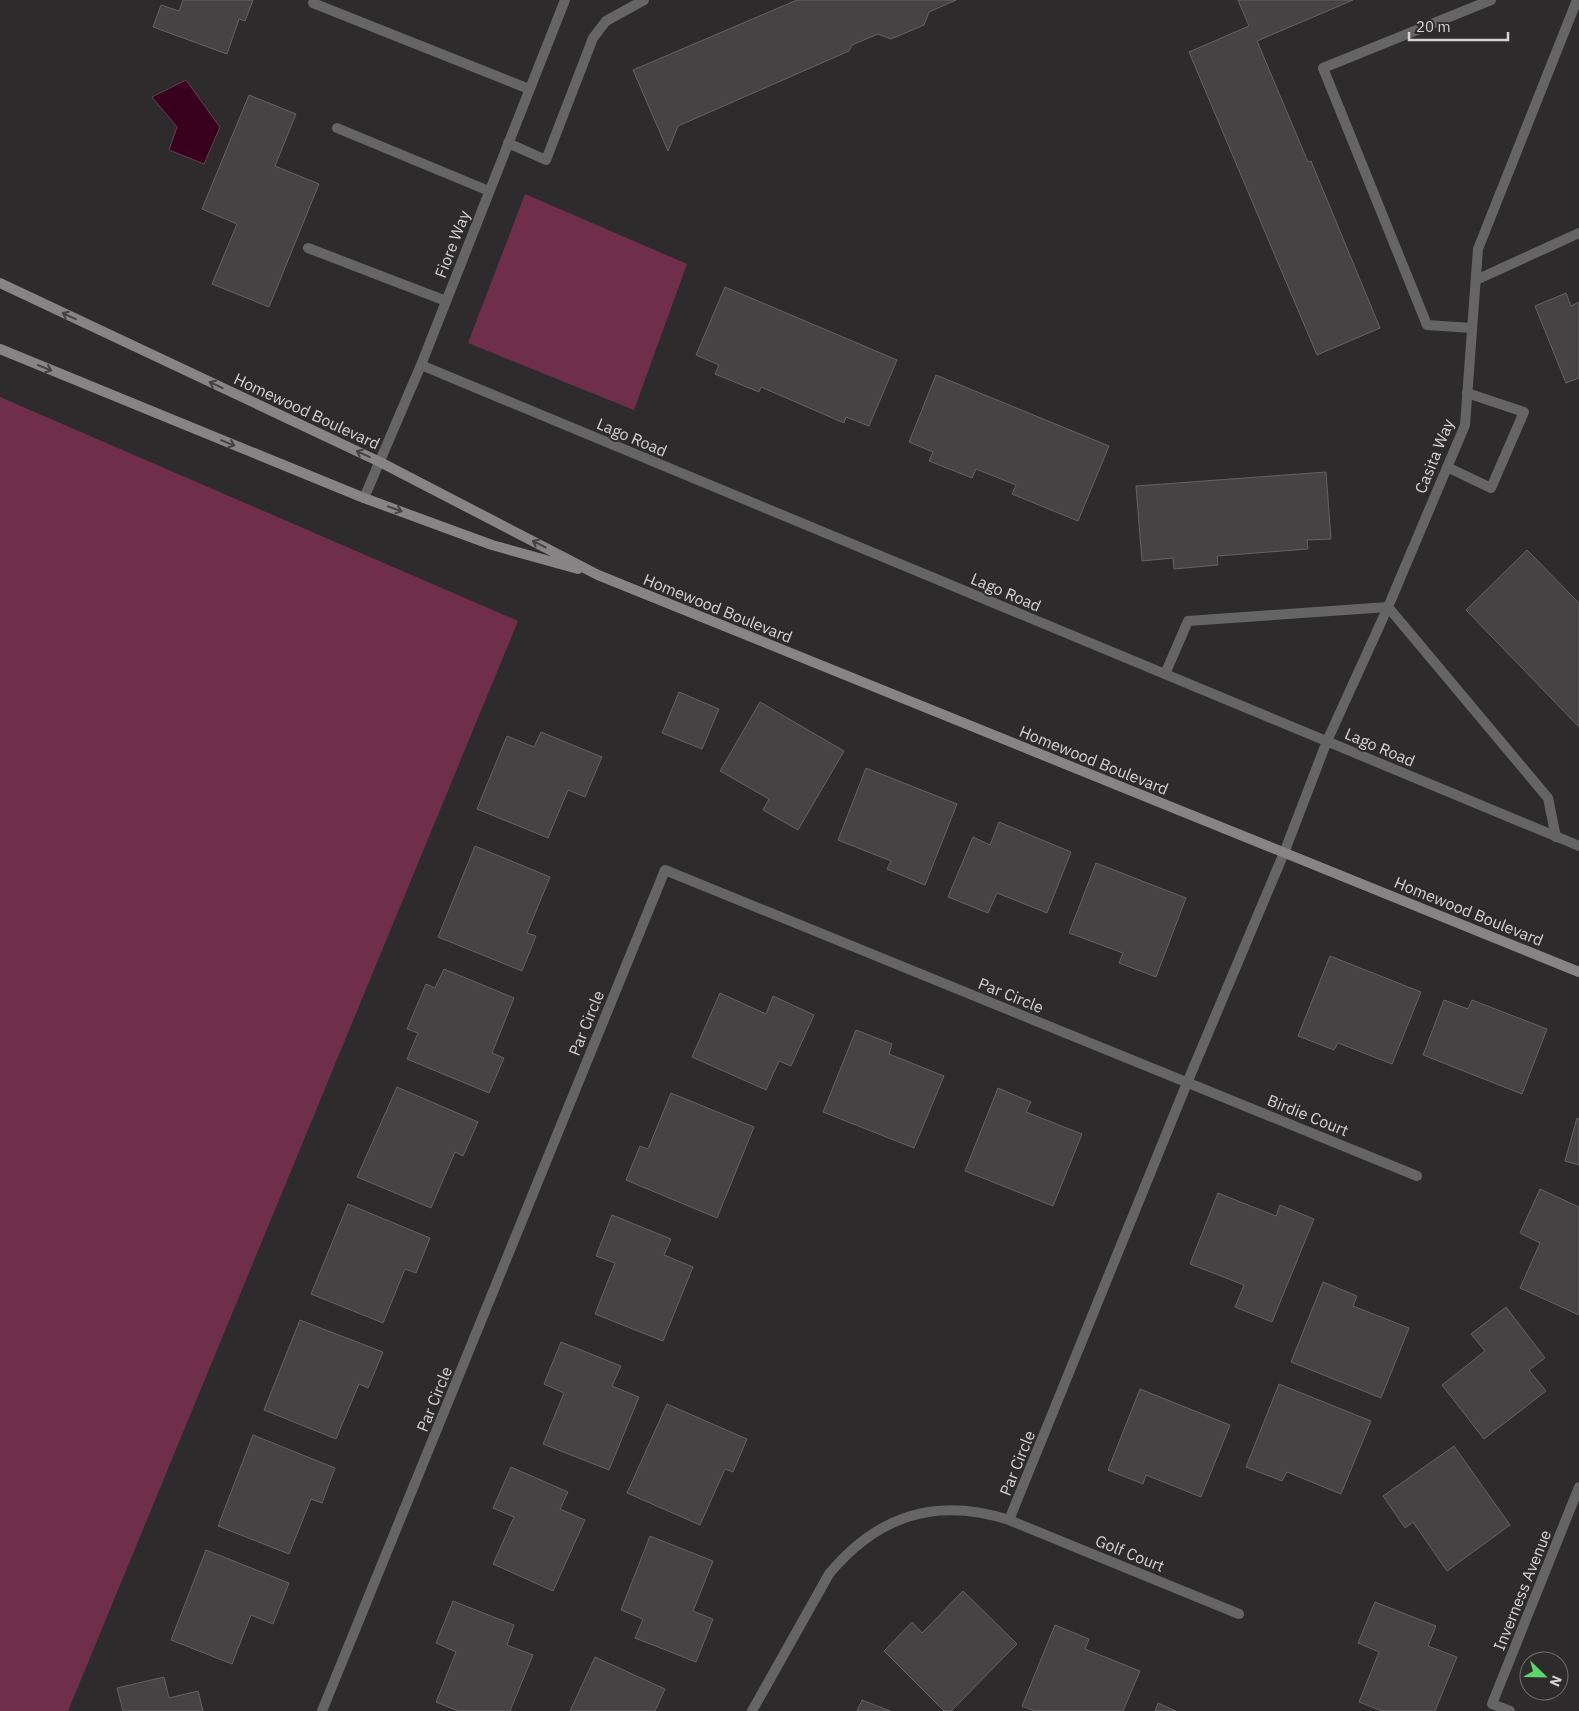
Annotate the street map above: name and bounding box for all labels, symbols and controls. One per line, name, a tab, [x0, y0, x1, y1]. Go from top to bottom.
scale bar	[1409, 10, 1508, 42]
text: 20 m	[1416, 17, 1451, 36]
street label: Fiore Way	[430, 207, 474, 281]
one-way arrow	[62, 310, 77, 320]
one-way arrow	[37, 364, 52, 373]
street label: Homewood Boulevard	[231, 368, 383, 454]
one-way arrow	[209, 380, 224, 389]
street label: Lago Road	[594, 413, 670, 461]
street label: Casita Way	[1410, 416, 1458, 496]
one-way arrow	[220, 439, 235, 448]
one-way arrow	[356, 449, 371, 458]
one-way arrow	[387, 505, 402, 515]
one-way arrow	[532, 539, 547, 548]
street label: Lago Road	[968, 568, 1044, 616]
street label: Homewood Boulevard	[641, 569, 795, 647]
street label: Homewood Boulevard	[1017, 721, 1171, 799]
street label: Lago Road	[1342, 723, 1418, 771]
street label: Homewood Boulevard	[1392, 872, 1546, 950]
street label: Par Circle	[975, 973, 1047, 1017]
street label: Par Circle	[564, 987, 608, 1059]
street label: Birdie Court	[1265, 1090, 1351, 1140]
street label: Par Circle	[412, 1363, 456, 1435]
street label: Par Circle	[995, 1427, 1039, 1499]
street label: Inverness Avenue	[1489, 1527, 1555, 1653]
street label: Golf Court	[1092, 1530, 1168, 1576]
north arrow	[1519, 1651, 1569, 1701]
text: N	[1546, 1673, 1566, 1689]

